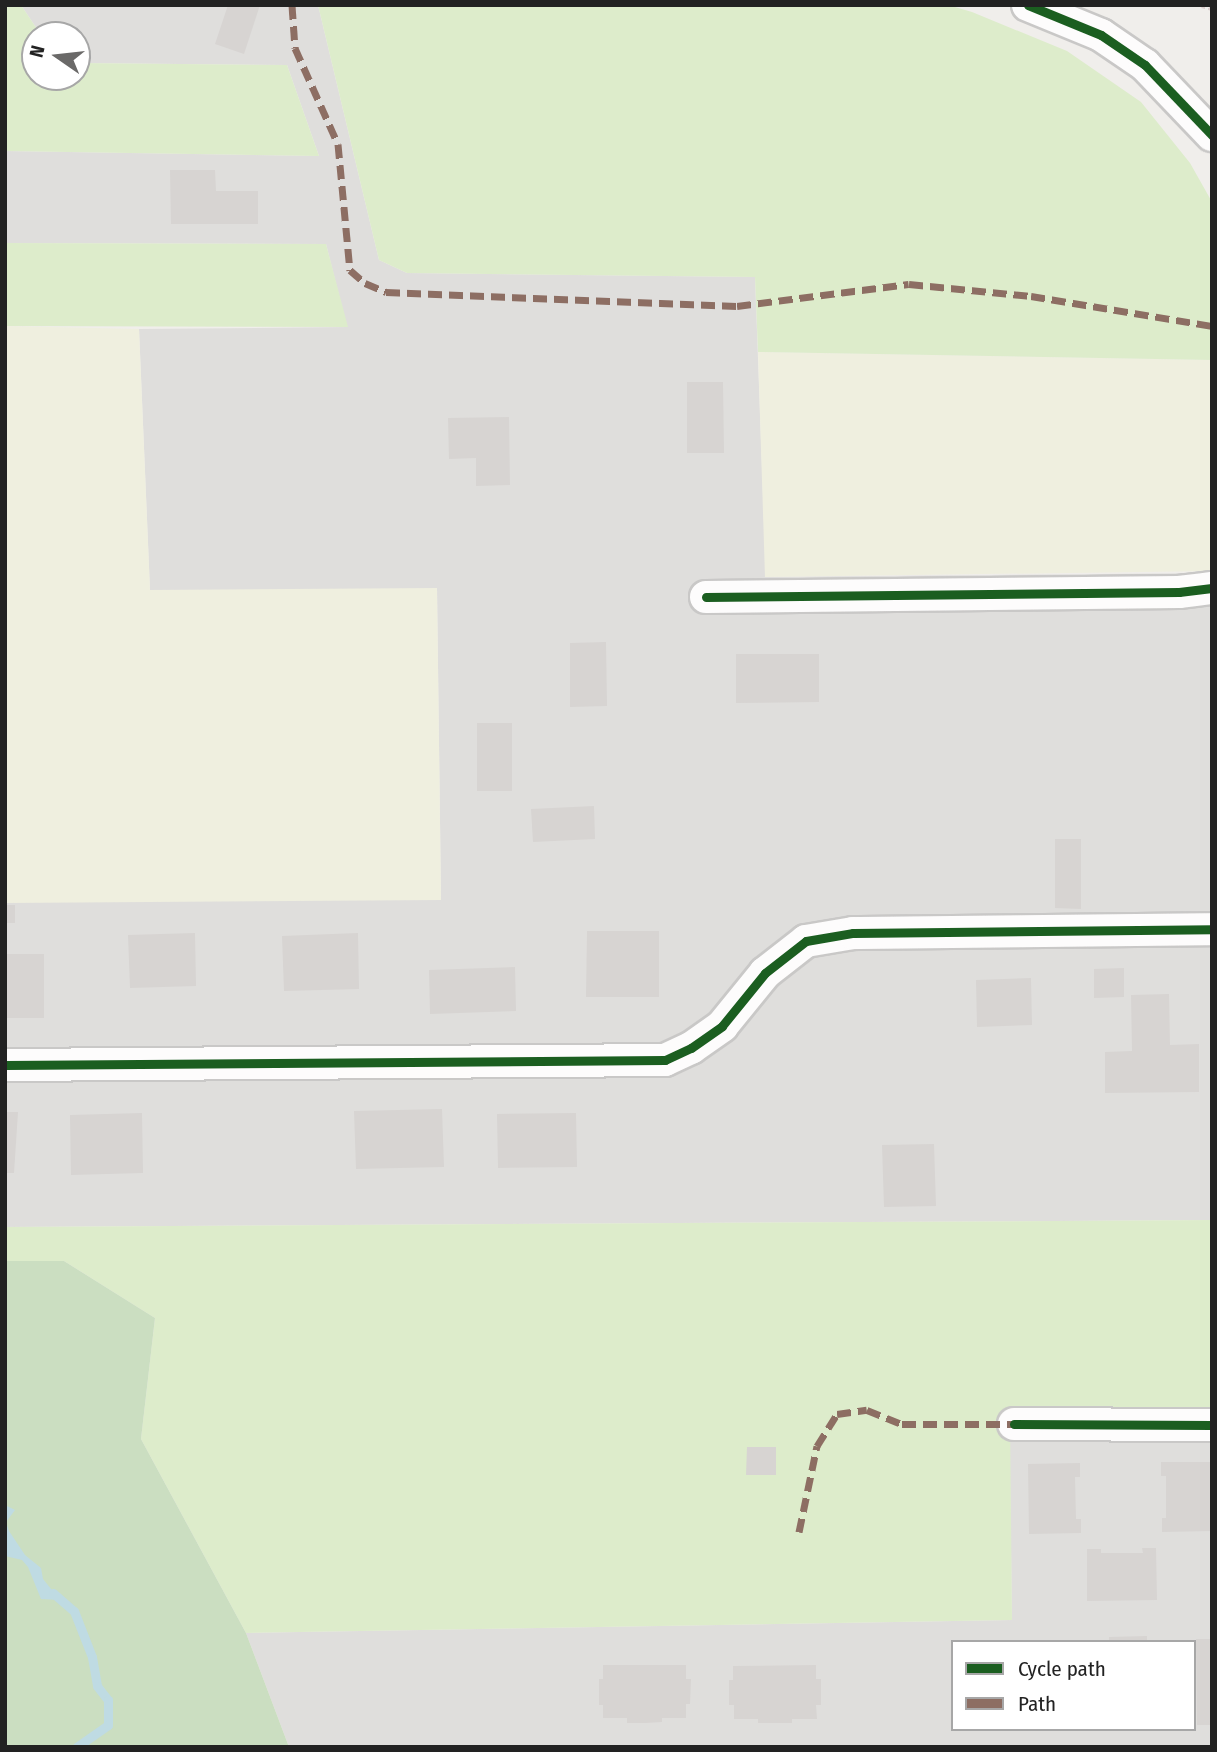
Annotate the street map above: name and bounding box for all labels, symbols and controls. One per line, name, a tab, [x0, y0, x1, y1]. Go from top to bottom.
north arrow	[21, 21, 91, 91]
text: N	[25, 43, 50, 60]
legend	[951, 1640, 1196, 1731]
text: Cycle path	[1018, 1656, 1106, 1682]
text: Path	[1018, 1691, 1056, 1717]

